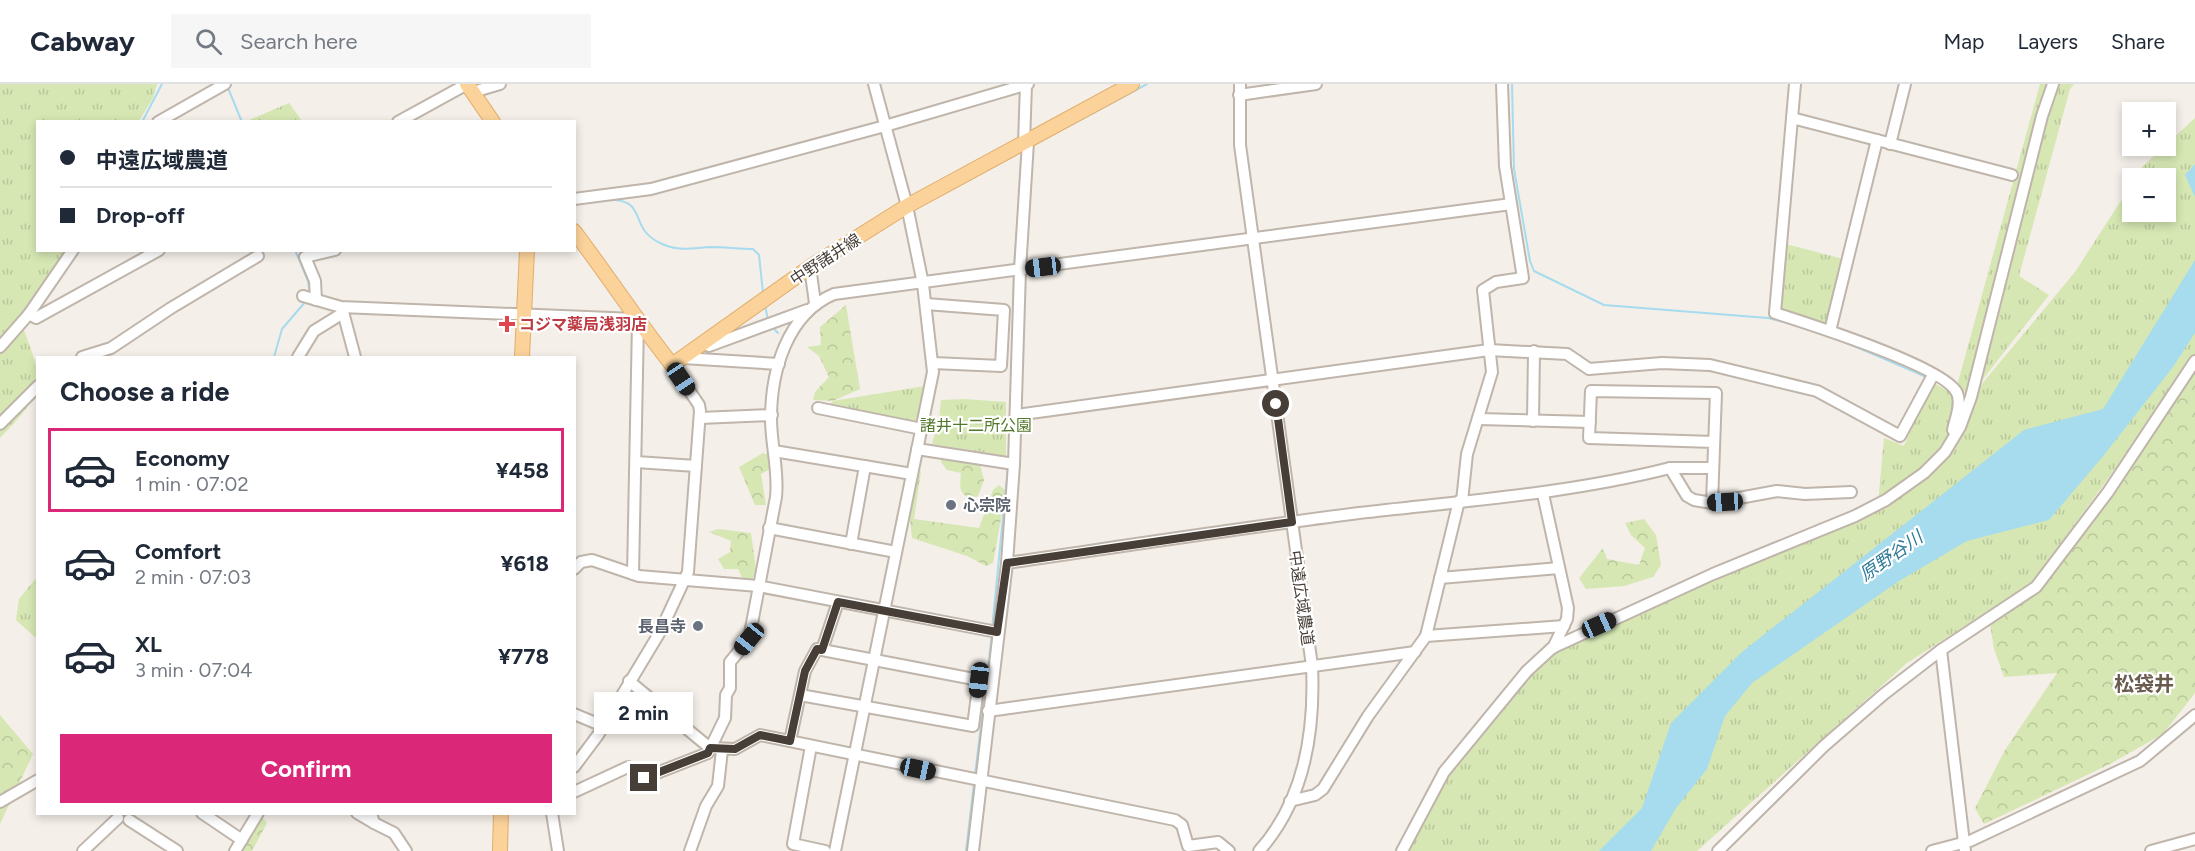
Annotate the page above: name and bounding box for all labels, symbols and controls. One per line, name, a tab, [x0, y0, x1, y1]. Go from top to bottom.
search box	[171, 14, 591, 68]
text: Cabway	[30, 24, 135, 58]
icon: search	[192, 25, 225, 58]
text: Search here	[240, 28, 357, 55]
text: Map	[1944, 29, 1984, 54]
text: Layers	[2017, 29, 2078, 54]
text: Share	[2111, 29, 2165, 54]
map controls	[2122, 102, 2176, 222]
button: +	[2122, 102, 2176, 156]
text: 中遠広域農道	[96, 147, 228, 174]
button: −	[2122, 168, 2176, 222]
text: Drop-off	[96, 202, 185, 229]
street label: 中野諸井線	[787, 230, 864, 289]
car	[1024, 256, 1062, 278]
place label: コジマ薬局浅羽店	[519, 315, 647, 334]
marker: コジマ薬局浅羽店	[500, 317, 514, 331]
car	[663, 359, 699, 399]
text: Choose a ride	[60, 375, 229, 408]
route start	[1262, 390, 1289, 417]
park label: 諸井十二所公園	[920, 416, 1032, 435]
icon: car	[63, 443, 117, 497]
text: Economy	[135, 445, 230, 472]
text: ¥458	[496, 457, 549, 484]
text: 1 min · 07:02	[135, 472, 249, 496]
car	[1707, 492, 1743, 512]
place label: 心宗院	[963, 496, 1011, 515]
marker: 心宗院	[944, 498, 958, 512]
water label: 原野谷川	[1855, 525, 1928, 586]
icon: car	[63, 536, 117, 590]
text: Comfort	[135, 538, 221, 565]
street label: 中遠広域農道	[1285, 549, 1318, 647]
text: ¥618	[500, 550, 549, 577]
text: 2 min · 07:03	[135, 565, 251, 589]
car	[1579, 609, 1619, 641]
place label: 長昌寺	[638, 617, 686, 636]
marker: 長昌寺	[691, 619, 705, 633]
car	[731, 619, 767, 659]
icon: car	[63, 629, 117, 683]
text: XL	[135, 631, 162, 658]
text: ¥778	[498, 643, 549, 670]
text: 3 min · 07:04	[135, 658, 252, 682]
car	[968, 661, 990, 699]
district label: 松袋井	[2114, 672, 2174, 696]
callout: 2 min	[594, 691, 694, 733]
text: 2 min	[618, 701, 669, 725]
button: Confirm	[60, 734, 552, 803]
car	[899, 756, 937, 782]
route end	[630, 764, 657, 791]

